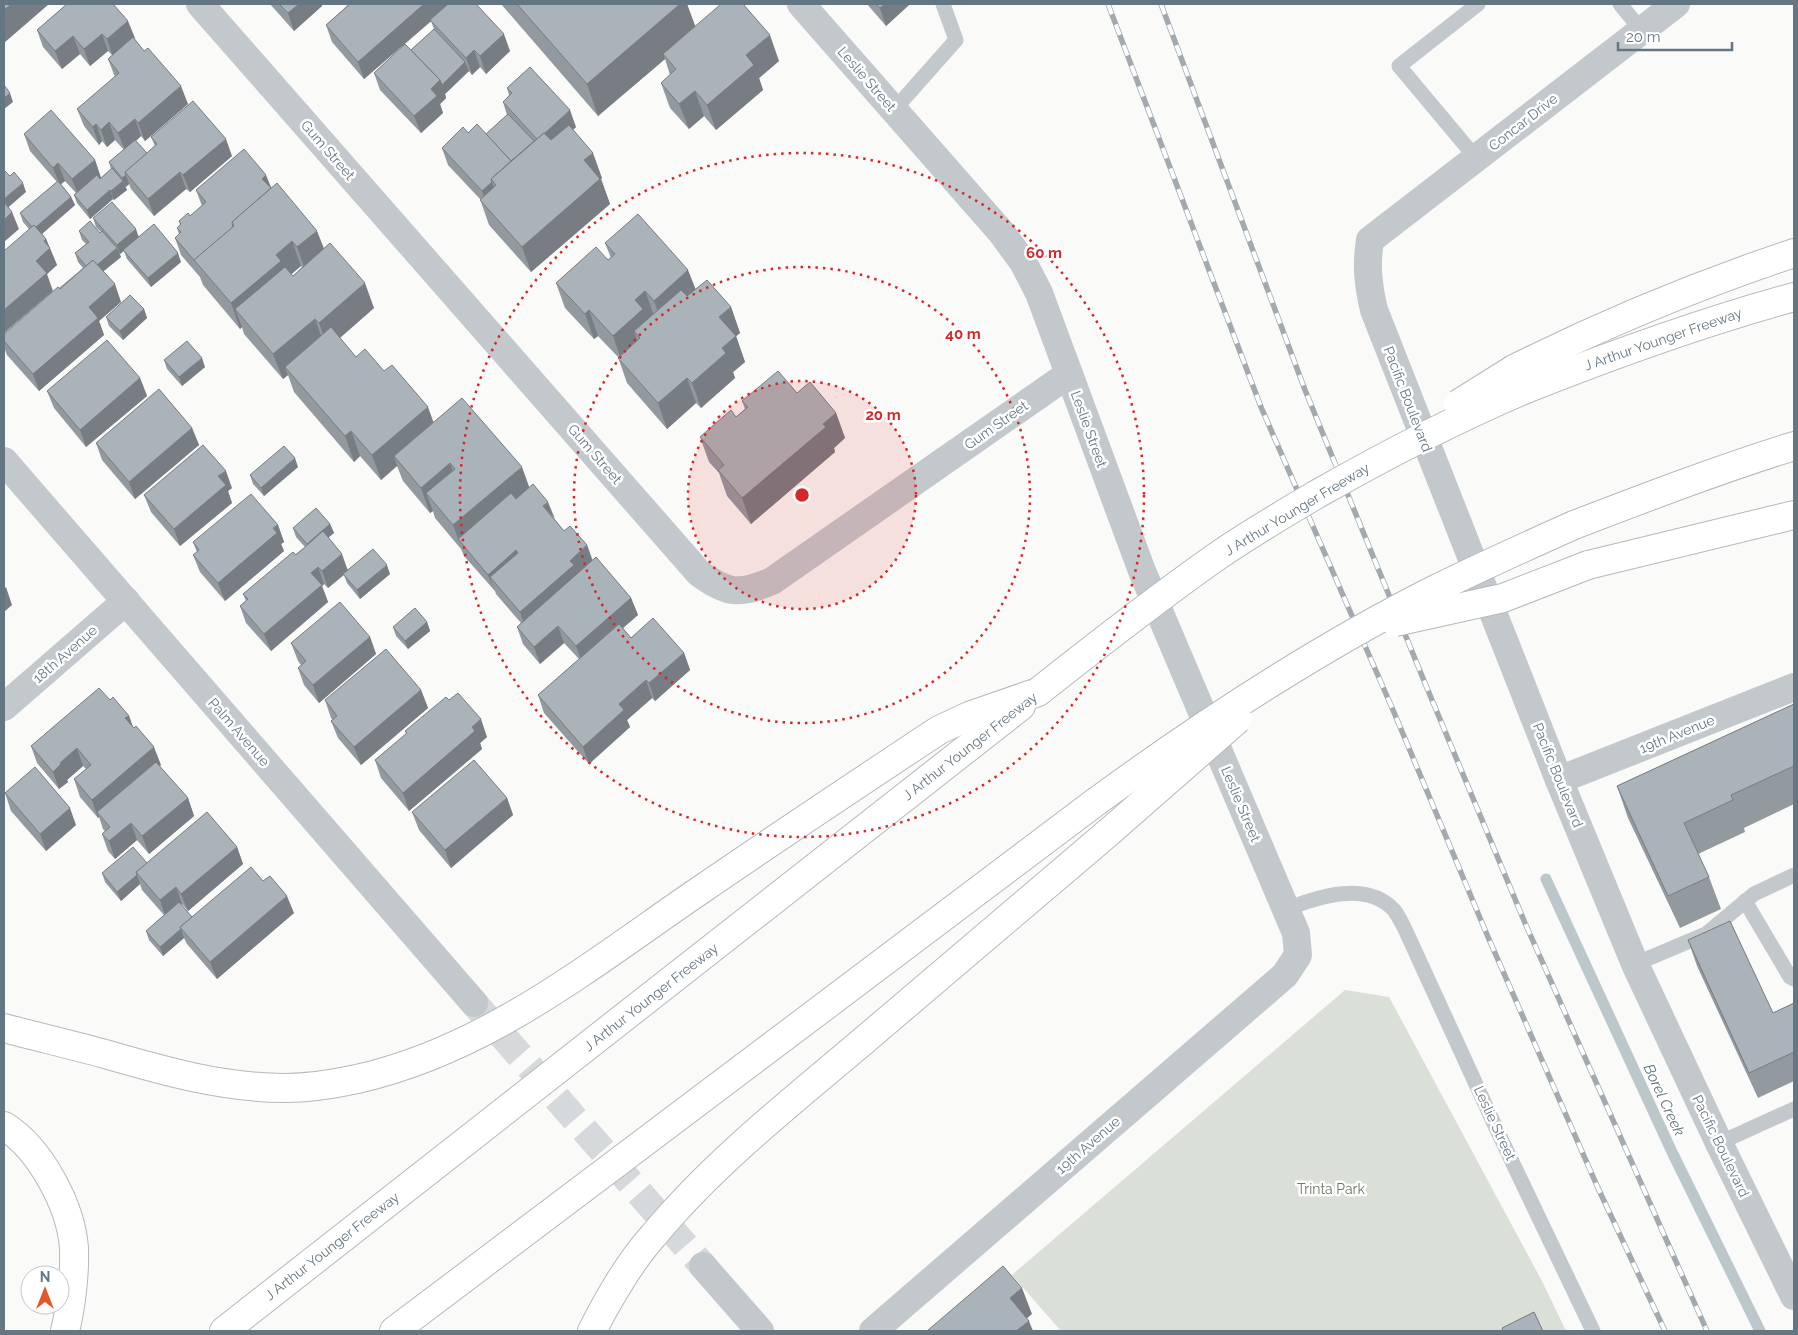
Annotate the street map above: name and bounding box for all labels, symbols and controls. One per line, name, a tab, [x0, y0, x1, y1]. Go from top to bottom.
scale bar	[1618, 20, 1732, 52]
text: 20 m	[1626, 28, 1661, 46]
street label: Leslie Street	[835, 43, 900, 115]
street label: Concar Drive	[1485, 90, 1561, 154]
street label: Gum Street	[298, 117, 358, 183]
text: 60 m	[1026, 244, 1062, 262]
street label: J Arthur Younger Freeway	[1582, 304, 1744, 374]
text: 40 m	[945, 325, 981, 343]
street label: Pacific Boulevard	[1381, 344, 1435, 454]
street label: Leslie Street	[1068, 388, 1110, 470]
street label: Gum Street	[961, 397, 1031, 453]
text: 20 m	[865, 406, 901, 424]
street label: Gum Street	[565, 421, 625, 487]
street label: J Arthur Younger Freeway	[1222, 459, 1372, 559]
centre of rings	[793, 486, 811, 504]
street label: 18th Avenue	[30, 622, 100, 686]
street label: J Arthur Younger Freeway	[900, 688, 1040, 803]
street label: Palm Avenue	[205, 695, 273, 769]
street label: 19th Avenue	[1637, 712, 1717, 756]
street label: Pacific Boulevard	[1530, 720, 1586, 830]
street label: Leslie Street	[1218, 764, 1264, 844]
street label: J Arthur Younger Freeway	[581, 939, 721, 1054]
water label: Borel Creek	[1640, 1061, 1688, 1139]
street label: Leslie Street	[1471, 1083, 1519, 1163]
street label: Pacific Boulevard	[1689, 1092, 1753, 1200]
street label: 19th Avenue	[1053, 1113, 1123, 1177]
park label: Trinta Park	[1297, 1181, 1365, 1197]
street label: J Arthur Younger Freeway	[262, 1188, 402, 1303]
north arrow	[20, 1265, 70, 1315]
text: N	[40, 1269, 50, 1285]

